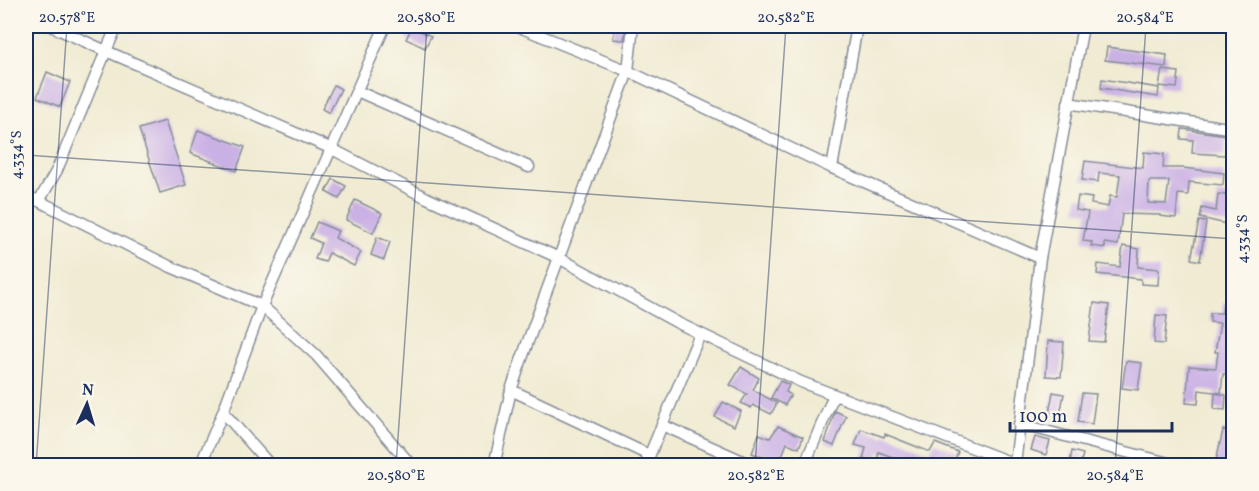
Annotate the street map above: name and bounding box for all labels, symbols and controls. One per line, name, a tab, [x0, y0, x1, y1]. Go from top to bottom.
text: 20.578°E	[39, 8, 95, 29]
text: 20.580°E	[397, 8, 455, 29]
text: 20.582°E	[757, 8, 815, 29]
text: 20.584°E	[1116, 8, 1174, 29]
text: 4.334°S	[7, 130, 28, 180]
text: 4.334°S	[1233, 214, 1254, 264]
north arrow	[57, 374, 117, 434]
text: N	[81, 380, 95, 402]
scale bar	[1010, 395, 1172, 433]
text: 100 m	[1019, 405, 1068, 430]
text: 20.580°E	[367, 466, 425, 487]
text: 20.582°E	[727, 466, 785, 487]
text: 20.584°E	[1086, 466, 1144, 487]

